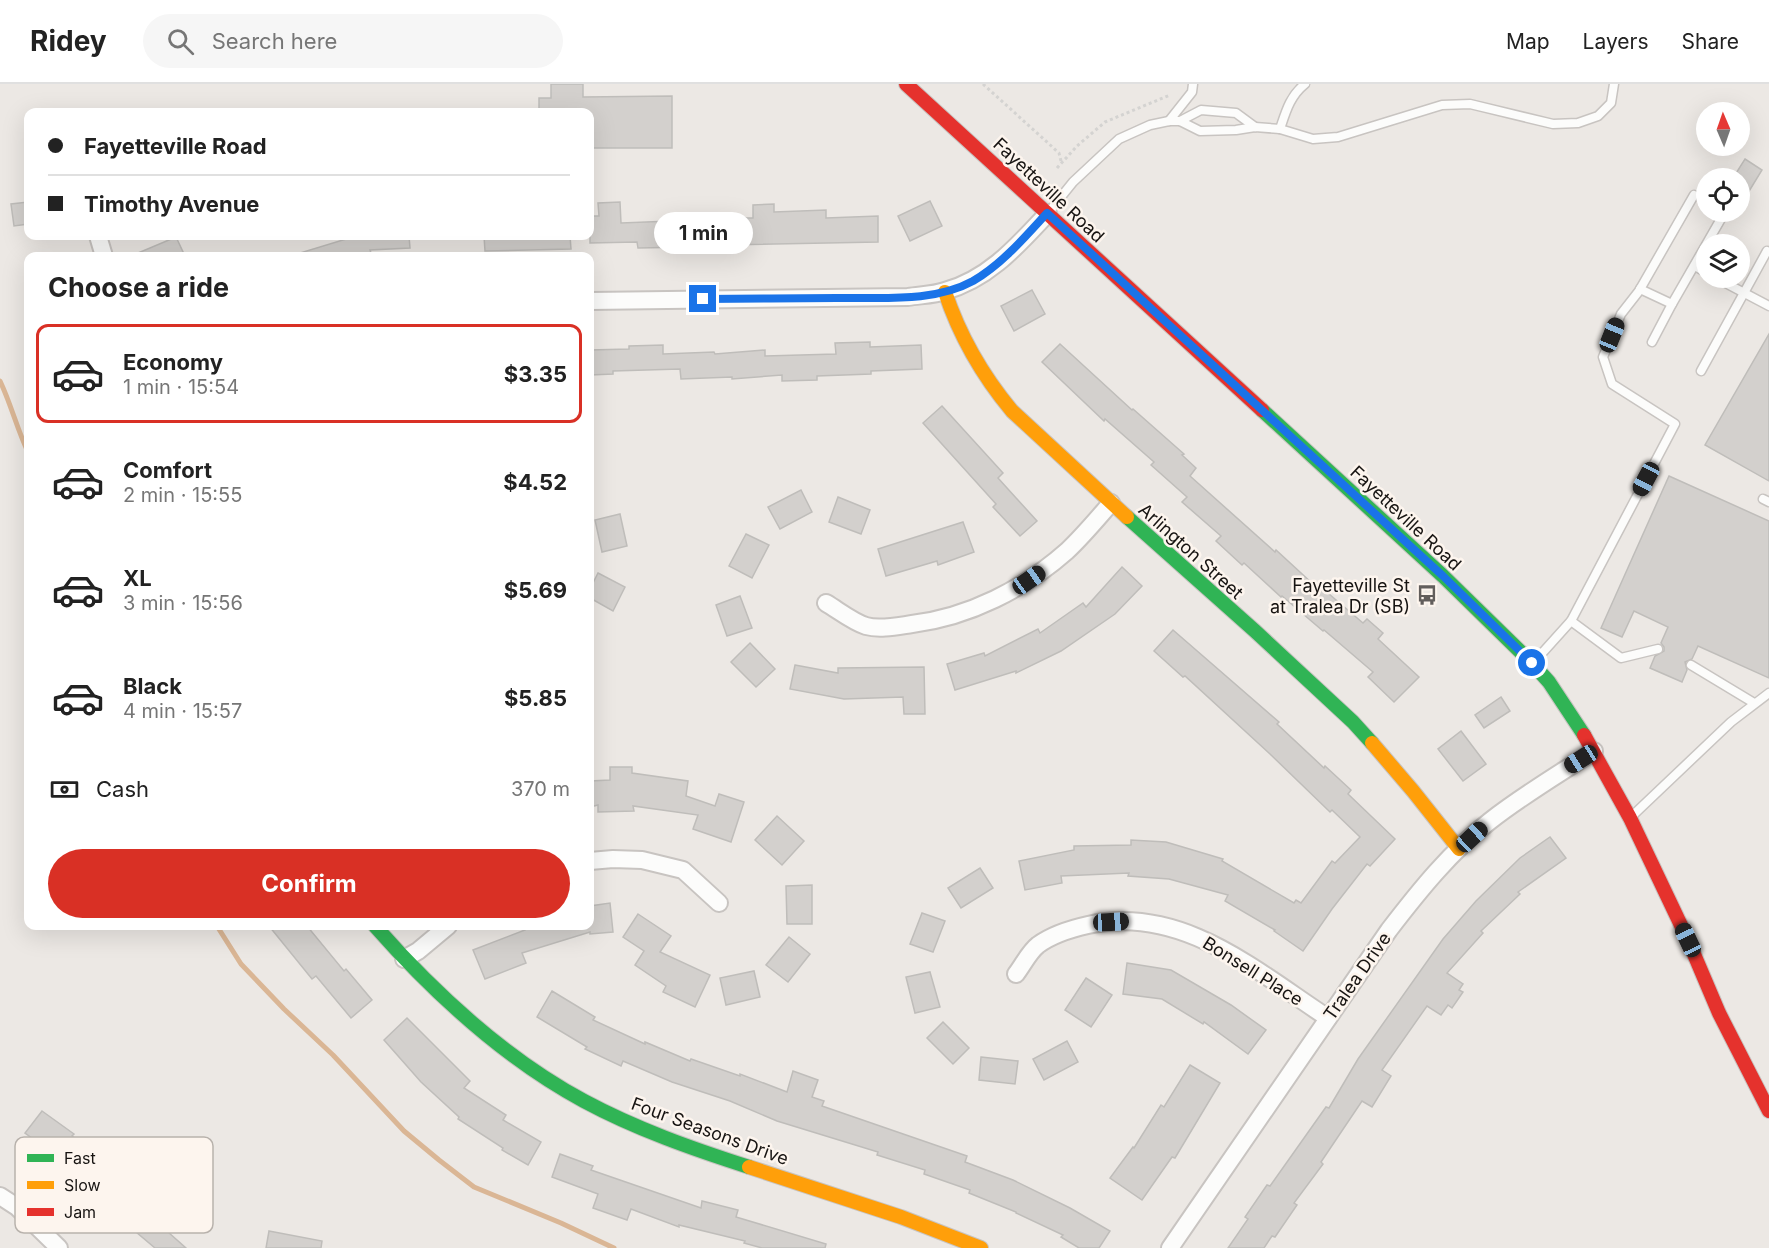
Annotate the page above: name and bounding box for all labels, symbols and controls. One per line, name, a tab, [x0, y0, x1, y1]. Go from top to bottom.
search box	[143, 14, 563, 68]
text: Ridey	[30, 24, 107, 58]
icon: search	[164, 25, 197, 58]
text: Search here	[212, 28, 337, 54]
text: Map	[1506, 29, 1550, 54]
text: Layers	[1583, 29, 1649, 54]
text: Share	[1682, 29, 1739, 54]
north arrow	[1696, 102, 1750, 156]
map controls	[1696, 102, 1750, 288]
text: Fayetteville Road	[84, 133, 267, 159]
street label: Fayetteville Road	[989, 133, 1109, 247]
button: locate	[1696, 168, 1750, 222]
text: Timothy Avenue	[84, 191, 259, 217]
callout: 1 min	[654, 212, 752, 254]
text: 1 min	[679, 221, 728, 245]
button: layers	[1696, 234, 1750, 288]
text: Choose a ride	[48, 271, 229, 304]
route end	[689, 285, 716, 312]
car	[1597, 315, 1627, 355]
icon: car	[51, 347, 105, 401]
text: Economy	[123, 349, 223, 375]
text: $3.35	[504, 361, 567, 387]
text: 1 min · 15:54	[123, 375, 239, 399]
icon: car	[51, 455, 105, 509]
text: Comfort	[123, 457, 212, 483]
car	[1630, 459, 1662, 499]
street label: Fayetteville Road	[1346, 461, 1466, 575]
text: $4.52	[503, 469, 567, 495]
text: 2 min · 15:55	[123, 483, 242, 507]
street label: Arlington Street	[1135, 499, 1247, 603]
car	[1009, 562, 1049, 598]
icon: car	[51, 563, 105, 617]
text: XL	[123, 565, 152, 591]
place label: Fayetteville St at Tralea Dr (SB)	[1270, 575, 1410, 617]
text: $5.69	[504, 577, 567, 603]
bus stop icon: Fayetteville St at Tralea Dr (SB)	[1415, 583, 1439, 607]
text: 3 min · 15:56	[123, 591, 243, 615]
route start	[1518, 649, 1545, 676]
icon: car	[51, 671, 105, 725]
text: Black	[123, 673, 182, 699]
text: $5.85	[504, 685, 567, 711]
text: 4 min · 15:57	[123, 699, 242, 723]
car	[1561, 742, 1601, 776]
icon: cash	[48, 773, 81, 806]
text: Cash	[96, 776, 149, 802]
text: 370 m	[511, 777, 570, 801]
car	[1453, 818, 1491, 856]
button: Confirm	[48, 849, 570, 918]
car	[1093, 912, 1129, 932]
car	[1672, 920, 1704, 960]
street label: Tralea Drive	[1319, 928, 1395, 1024]
street label: Bonsell Place	[1199, 932, 1307, 1010]
street label: Four Seasons Drive	[629, 1093, 791, 1169]
legend	[15, 1137, 213, 1233]
text: Fast	[64, 1148, 96, 1168]
text: Slow	[64, 1175, 101, 1195]
text: Jam	[64, 1202, 96, 1222]

